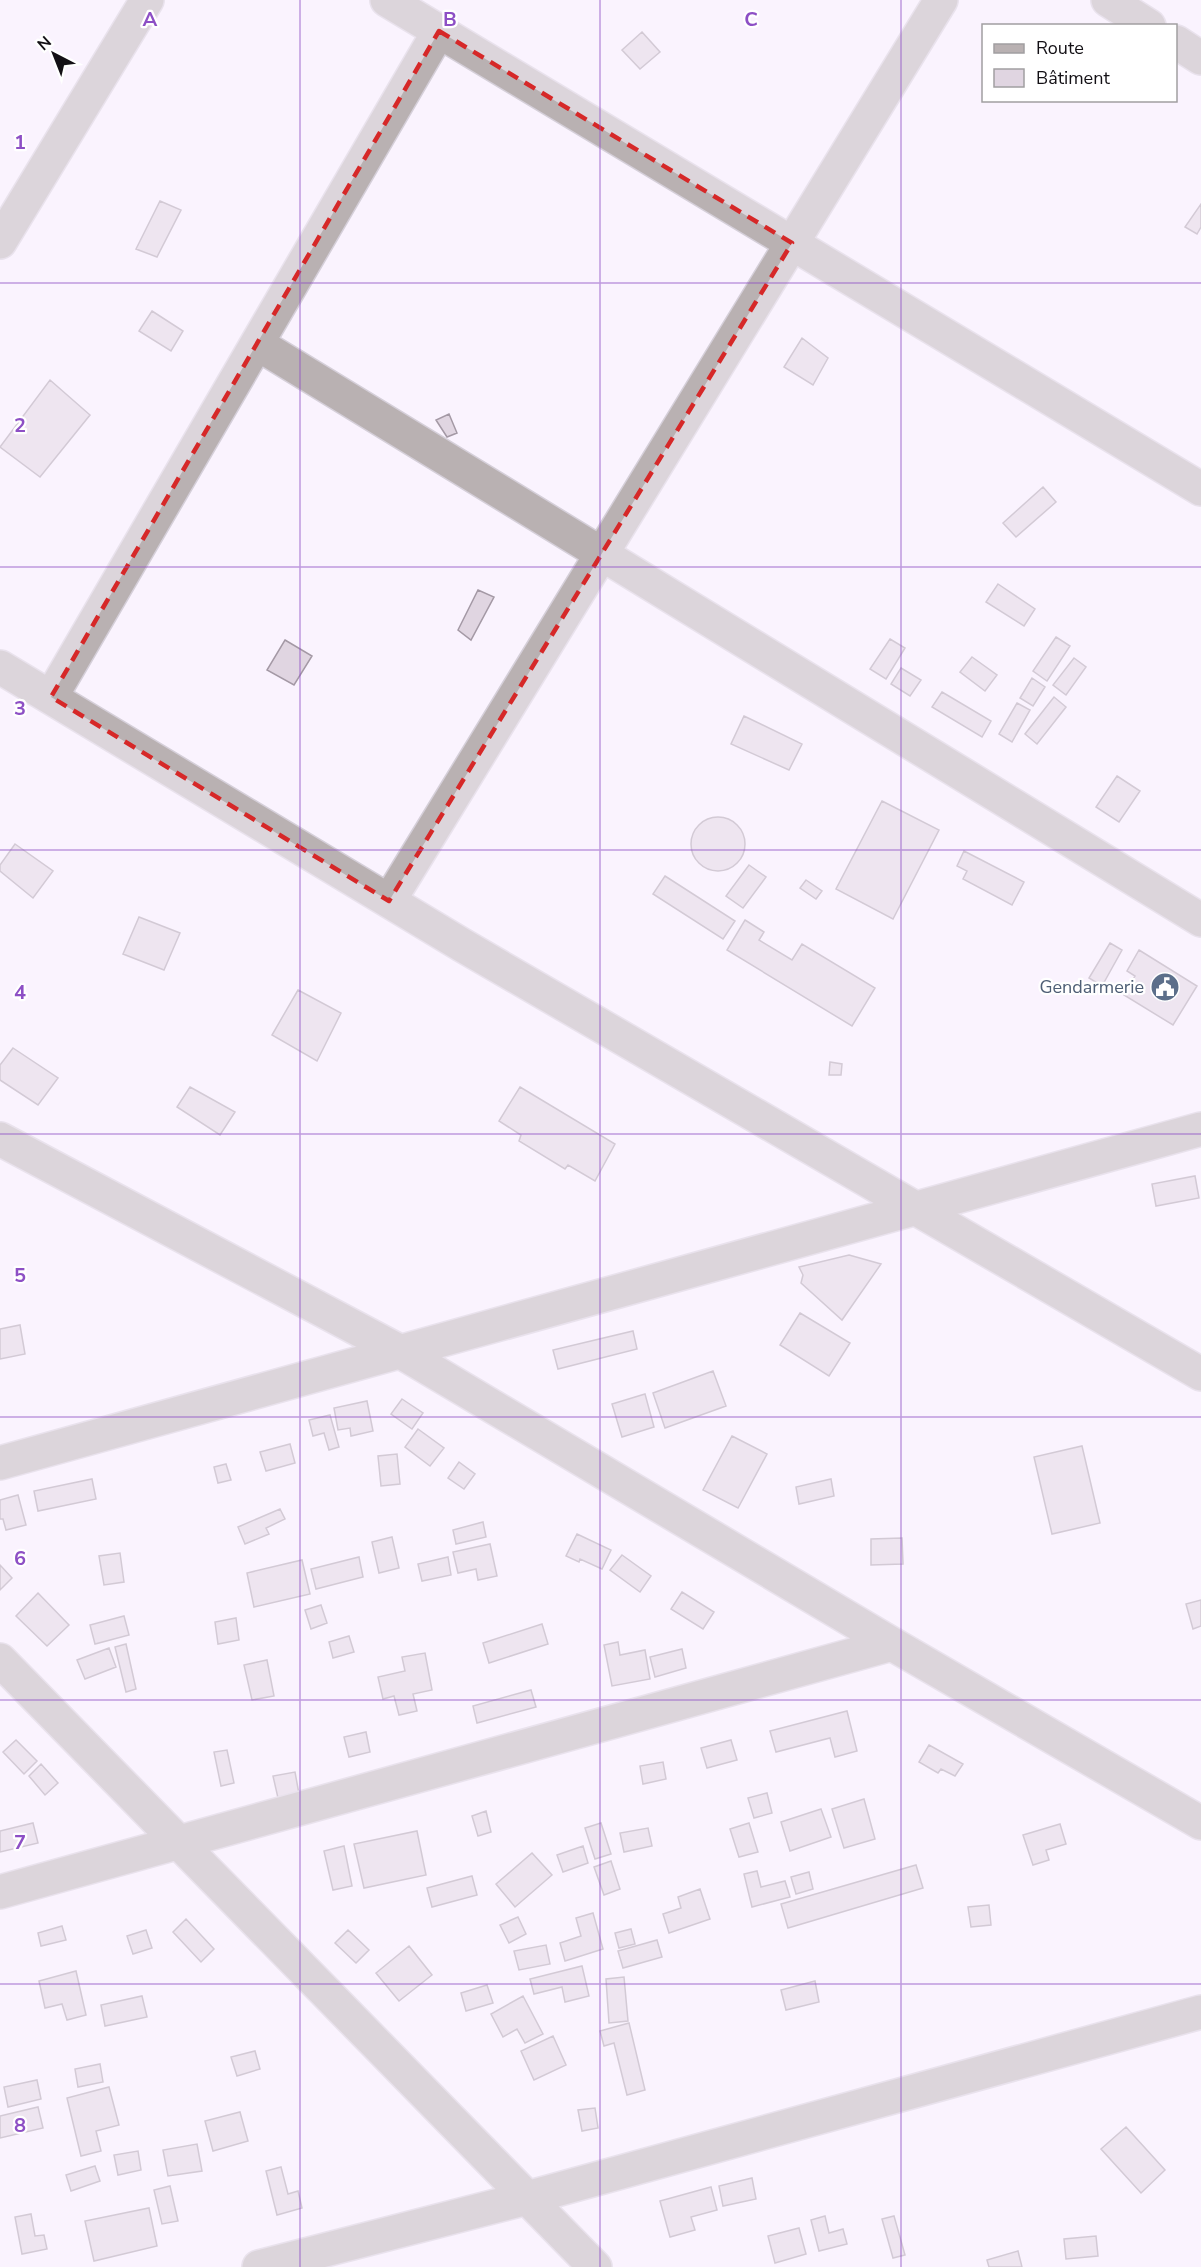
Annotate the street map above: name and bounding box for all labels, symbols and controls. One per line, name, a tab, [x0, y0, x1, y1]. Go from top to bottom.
text: A	[143, 6, 158, 33]
text: B	[443, 6, 457, 33]
text: C	[744, 6, 758, 33]
north arrow	[24, 24, 84, 84]
legend	[982, 24, 1177, 102]
text: N	[33, 31, 56, 56]
text: Route	[1036, 36, 1084, 60]
text: Bâtiment	[1036, 66, 1110, 90]
text: 1	[14, 129, 26, 156]
text: 2	[14, 412, 26, 439]
text: 3	[14, 695, 26, 722]
public building icon: Gendarmerie	[1149, 971, 1181, 1003]
place label: Gendarmerie	[1039, 975, 1144, 999]
text: 4	[14, 979, 26, 1006]
text: 5	[14, 1262, 26, 1289]
text: 6	[14, 1545, 26, 1572]
text: 7	[14, 1829, 26, 1856]
text: 8	[14, 2112, 26, 2139]

